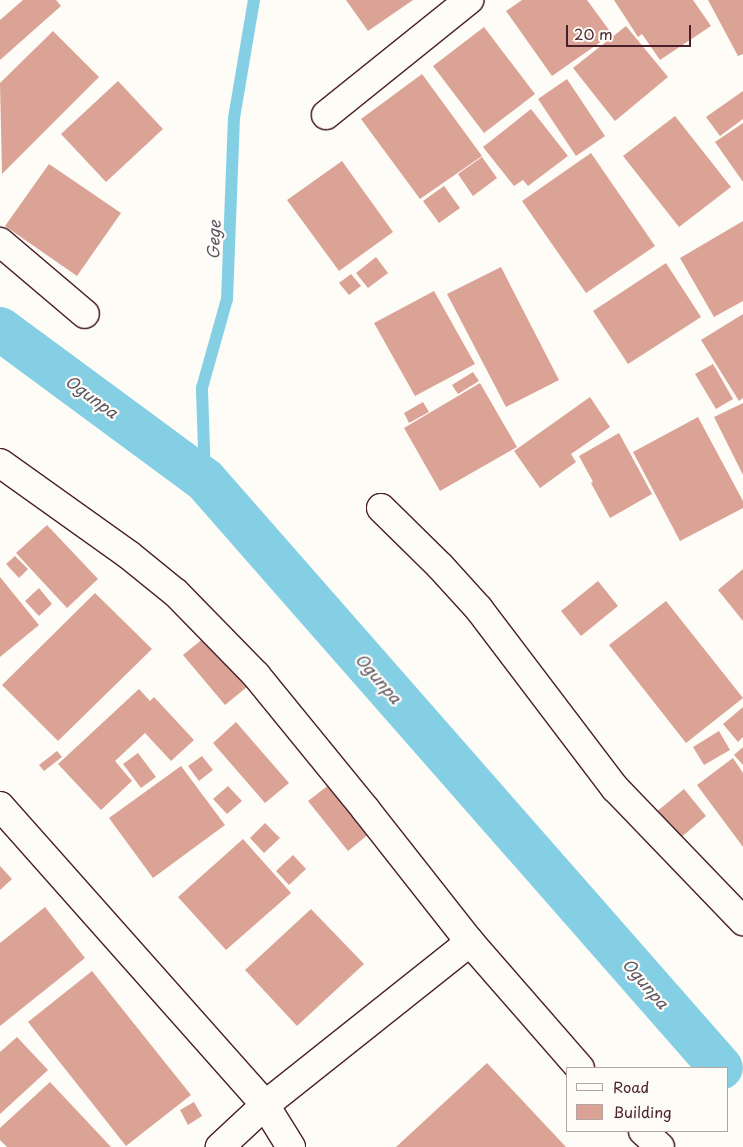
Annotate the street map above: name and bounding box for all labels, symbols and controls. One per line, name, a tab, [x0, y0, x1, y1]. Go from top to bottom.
scale bar	[568, 15, 693, 47]
text: 20 m	[574, 22, 613, 45]
water label: Gege	[203, 220, 223, 260]
water label: Ogunpa	[62, 371, 122, 421]
water label: Ogunpa	[352, 649, 406, 707]
water label: Ogunpa	[619, 954, 673, 1012]
legend	[566, 1067, 728, 1132]
text: Road	[613, 1075, 649, 1098]
text: Building	[613, 1100, 672, 1123]

